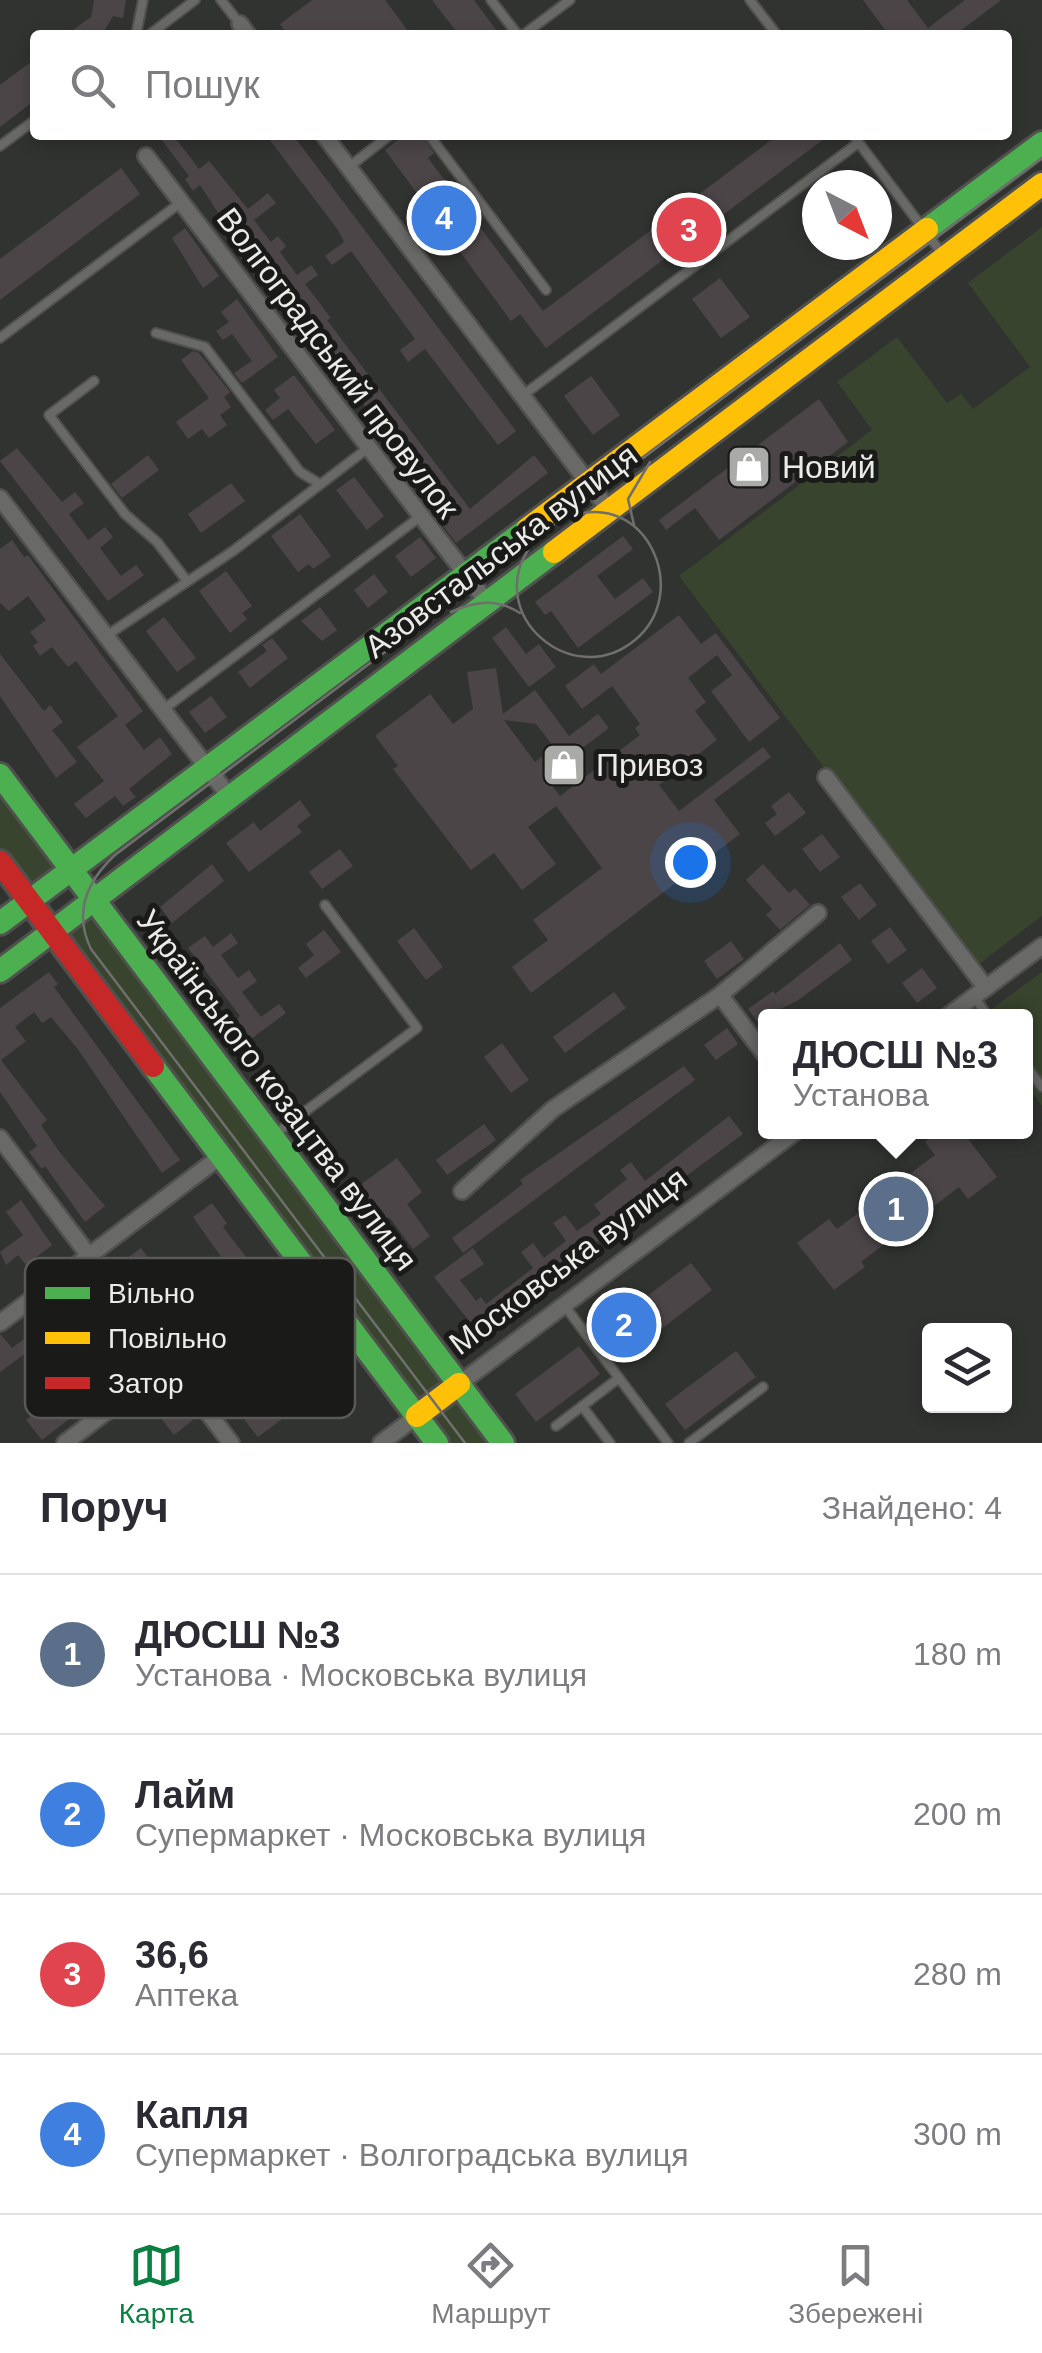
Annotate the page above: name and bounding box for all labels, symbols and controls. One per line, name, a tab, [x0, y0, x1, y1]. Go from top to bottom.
search box	[30, 30, 1012, 140]
icon: search	[65, 58, 120, 113]
text: Пошук	[145, 64, 260, 106]
north arrow	[802, 170, 892, 260]
pin: 4	[412, 180, 476, 256]
pin: 3	[656, 192, 722, 268]
street label: Волгоградський провулок	[210, 201, 467, 526]
street label: Азовстальська вулиця	[358, 437, 644, 665]
shop icon: Новий	[726, 444, 772, 490]
place label: Новий	[782, 449, 876, 485]
shop icon: Привоз	[541, 742, 587, 788]
place label: Привоз	[596, 747, 703, 783]
your location	[665, 837, 716, 888]
street label: Українського козацтва вулиця	[130, 903, 424, 1277]
popup	[758, 1009, 1033, 1139]
text: ДЮСШ №3	[793, 1034, 998, 1076]
text: Установа	[793, 1077, 929, 1113]
street label: Московська вулиця	[442, 1160, 694, 1362]
pin: 1	[864, 1172, 928, 1246]
legend	[25, 1258, 355, 1418]
text: Вільно	[108, 1278, 195, 1309]
pin: 2	[592, 1288, 656, 1362]
text: Повільно	[108, 1323, 227, 1354]
map controls	[922, 1323, 1012, 1413]
button: layers	[922, 1323, 1012, 1413]
text: Затор	[108, 1368, 184, 1399]
text: Поруч	[40, 1484, 169, 1531]
text: Знайдено: 4	[822, 1490, 1002, 1526]
text: ДЮСШ №3	[135, 1614, 340, 1656]
text: 1	[64, 1636, 81, 1672]
text: 180 m	[913, 1636, 1002, 1672]
text: Установа · Московська вулиця	[135, 1657, 587, 1693]
text: Лайм	[135, 1774, 235, 1816]
text: 2	[64, 1796, 81, 1832]
text: 200 m	[913, 1796, 1002, 1832]
text: Супермаркет · Московська вулиця	[135, 1817, 646, 1853]
text: 36,6	[135, 1934, 209, 1976]
text: 3	[64, 1956, 81, 1992]
text: 280 m	[913, 1956, 1002, 1992]
text: Аптека	[135, 1977, 238, 2013]
text: Капля	[135, 2094, 249, 2136]
text: 4	[64, 2116, 81, 2152]
text: 300 m	[913, 2116, 1002, 2152]
text: Супермаркет · Волгоградська вулиця	[135, 2137, 688, 2173]
tab: Карта	[119, 2238, 194, 2330]
tab: Маршрут	[431, 2238, 551, 2330]
tab: Збережені	[788, 2238, 923, 2330]

